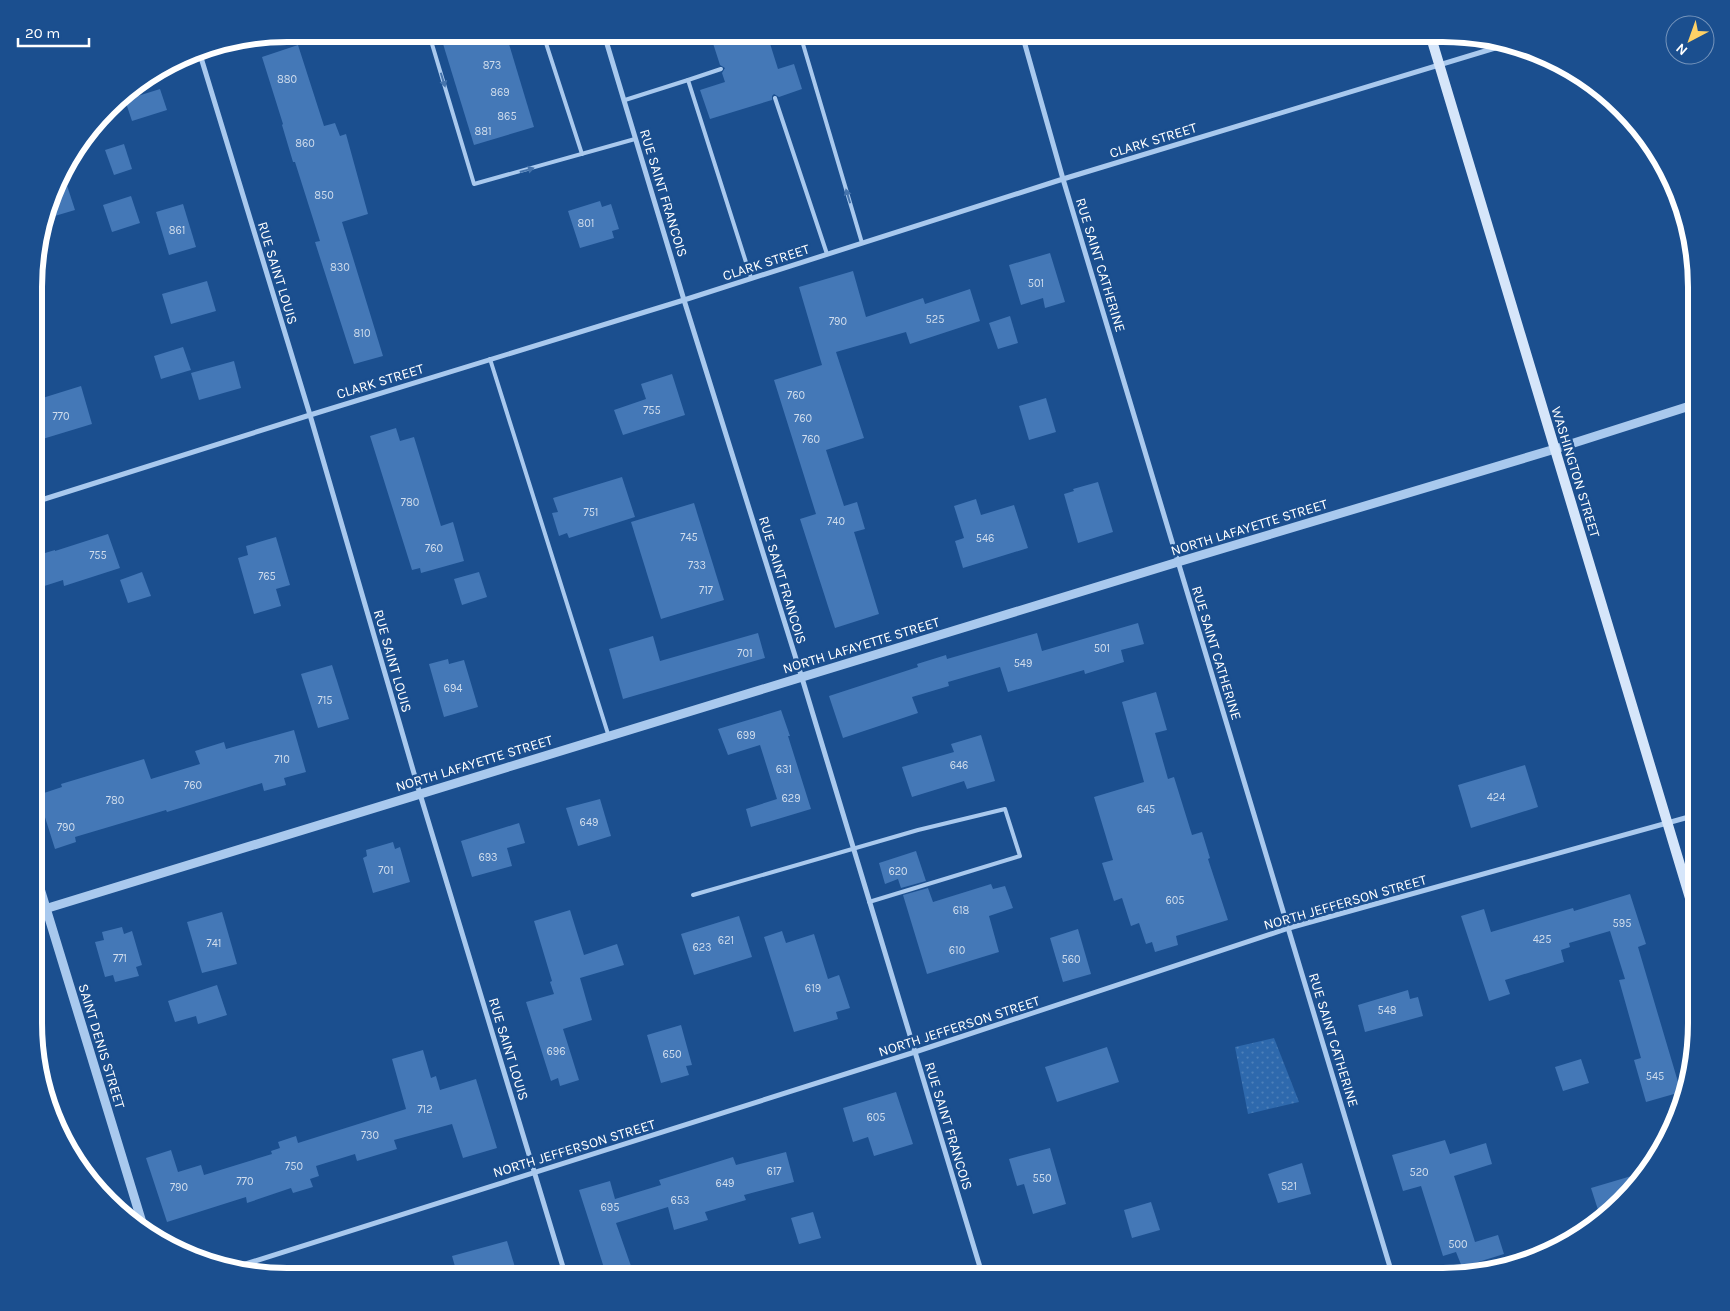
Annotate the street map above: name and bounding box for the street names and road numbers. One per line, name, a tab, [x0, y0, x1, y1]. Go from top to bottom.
street label: CLARK STREET	[1107, 119, 1199, 162]
street label: RUE SAINT FRANCOIS	[636, 127, 691, 259]
street label: RUE SAINT CATHERINE	[1072, 196, 1129, 334]
street label: RUE SAINT LOUIS	[254, 220, 301, 326]
street label: CLARK STREET	[721, 240, 812, 285]
street label: CLARK STREET	[334, 360, 426, 403]
street label: WASHINGTON STREET	[1547, 405, 1604, 540]
street label: NORTH LAFAYETTE STREET	[1169, 495, 1330, 559]
street label: RUE SAINT FRANCOIS	[755, 514, 810, 646]
street label: RUE SAINT CATHERINE	[1188, 584, 1245, 722]
street label: RUE SAINT LOUIS	[370, 608, 415, 715]
street label: NORTH LAFAYETTE STREET	[781, 613, 942, 677]
street label: NORTH LAFAYETTE STREET	[394, 731, 555, 795]
street label: NORTH JEFFERSON STREET	[1262, 871, 1429, 934]
street label: RUE SAINT CATHERINE	[1305, 971, 1362, 1109]
street label: SAINT DENIS STREET	[74, 982, 129, 1111]
street label: NORTH JEFFERSON STREET	[876, 992, 1042, 1061]
street label: RUE SAINT LOUIS	[485, 996, 532, 1102]
street label: RUE SAINT FRANCOIS	[921, 1060, 976, 1192]
street label: NORTH JEFFERSON STREET	[491, 1116, 657, 1181]

